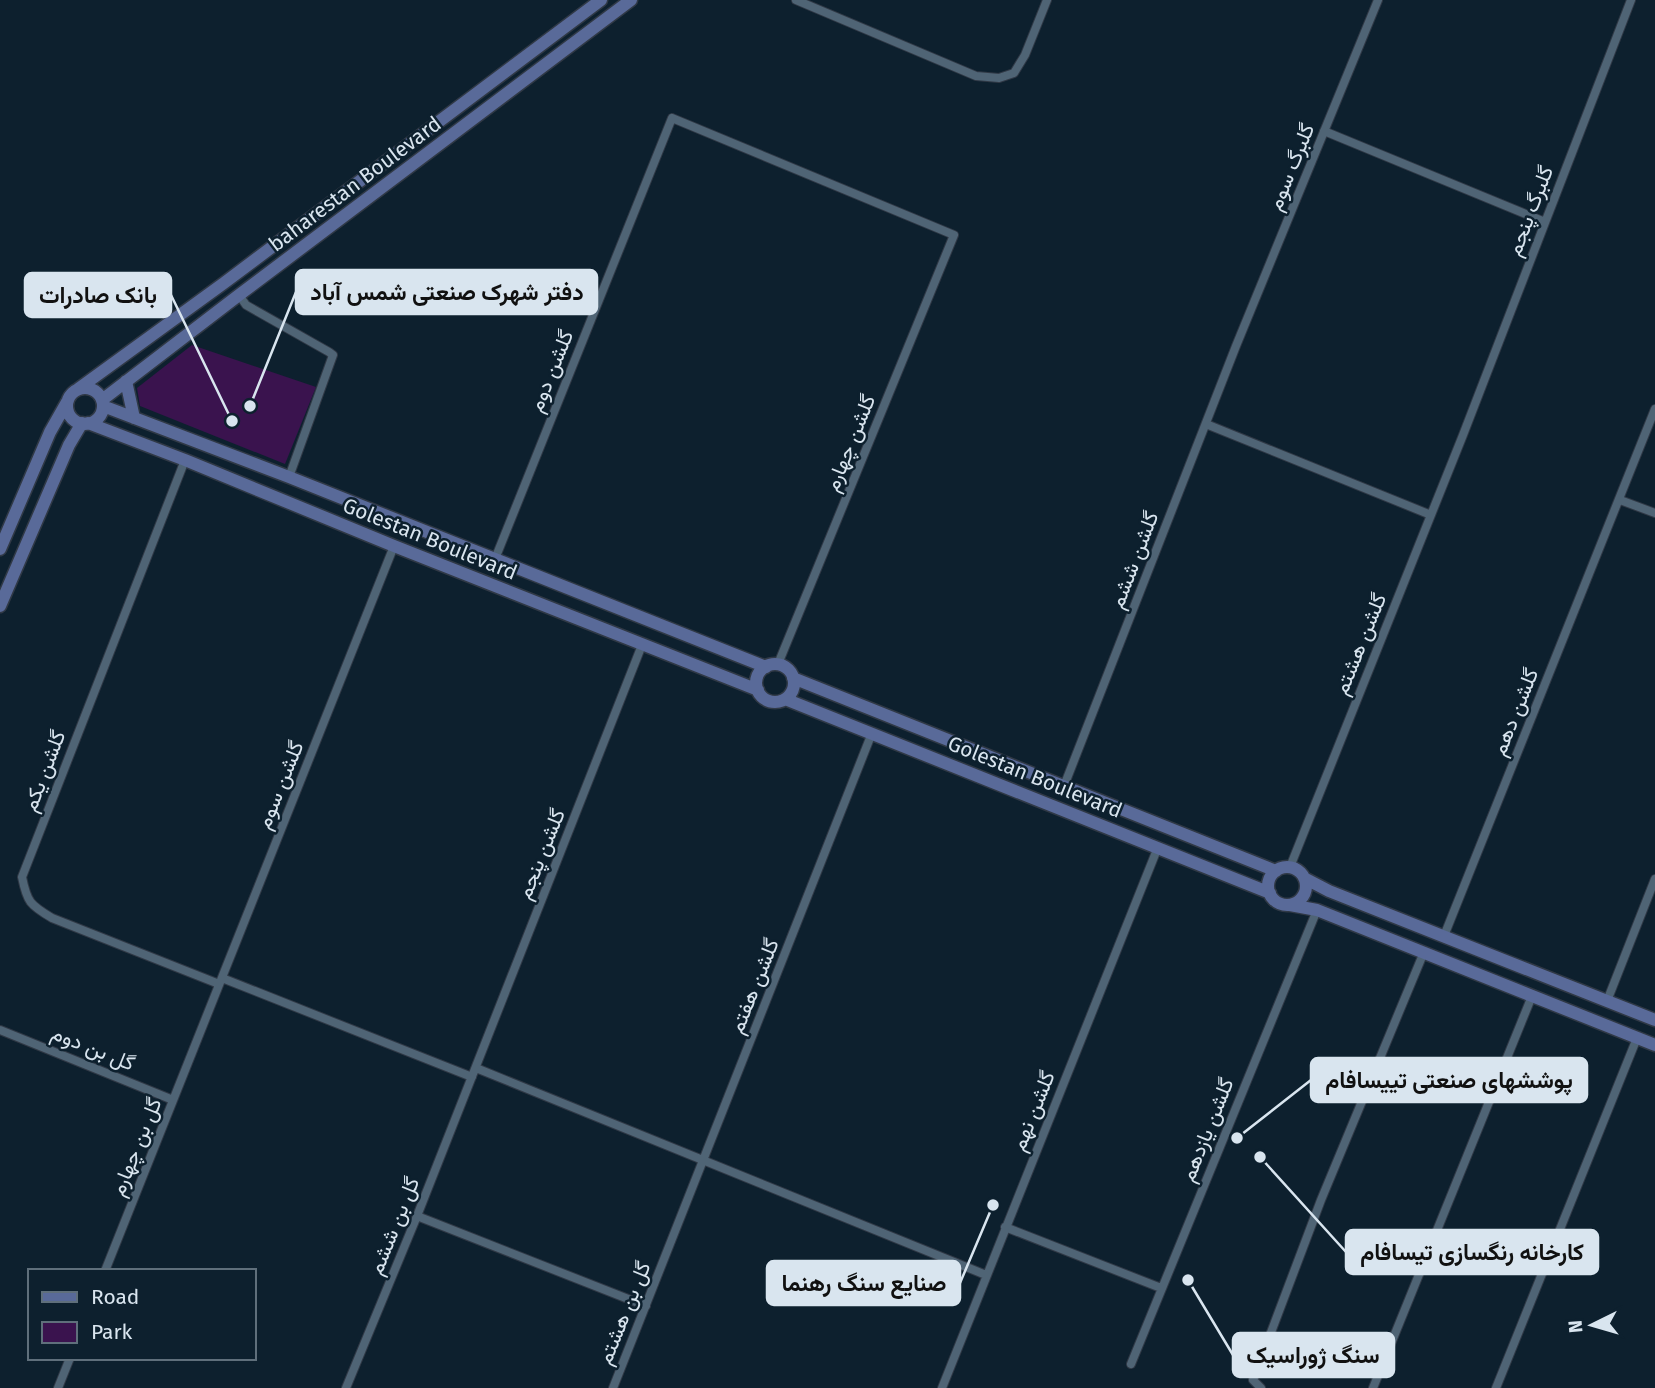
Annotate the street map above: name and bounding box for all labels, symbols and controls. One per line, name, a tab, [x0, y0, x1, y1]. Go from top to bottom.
street label: baharestan Boulevard	[264, 111, 446, 257]
street label: گلبرگ سوم	[1262, 120, 1321, 215]
street label: گلبرگ پنجم	[1501, 162, 1560, 260]
callout: دفتر شهرک صنعتی شمس آباد	[296, 270, 597, 314]
callout: بانک صادرات	[25, 273, 171, 317]
text: دفتر شهرک صنعتی شمس آباد	[310, 278, 584, 307]
text: بانک صادرات	[39, 281, 157, 310]
street label: گلشن دوم	[523, 326, 580, 416]
street label: گلشن چهارم	[819, 391, 882, 496]
street label: Golestan Boulevard	[339, 492, 521, 586]
street label: گلشن ششم	[1104, 508, 1165, 613]
street label: گلشن هشتم	[1328, 589, 1393, 699]
street label: گلشن دهم	[1486, 664, 1545, 760]
street label: گلشن یکم	[17, 727, 72, 816]
street label: Golestan Boulevard	[944, 730, 1126, 824]
street label: گلشن سوم	[251, 737, 310, 833]
street label: گلشن پنجم	[511, 805, 572, 904]
street label: گلشن هفتم	[723, 935, 786, 1038]
street label: گل بن دوم	[47, 1020, 139, 1077]
callout: پوششهای صنعتی تییسافام	[1311, 1058, 1587, 1102]
text: پوششهای صنعتی تییسافام	[1325, 1066, 1573, 1096]
street label: گلشن نهم	[1005, 1067, 1062, 1155]
street label: گلشن یازدهم	[1174, 1074, 1241, 1186]
street label: گل بن چهارم	[104, 1094, 168, 1200]
street label: گل بن ششم	[363, 1173, 426, 1279]
callout: کارخانه رنگسازی تیسافام	[1346, 1230, 1598, 1274]
text: کارخانه رنگسازی تیسافام	[1360, 1238, 1584, 1267]
street label: گل بن هشتم	[592, 1258, 657, 1369]
callout: صنایع سنگ رهنما	[767, 1261, 960, 1305]
legend	[28, 1269, 256, 1360]
text: صنایع سنگ رهنما	[781, 1269, 947, 1299]
text: Road	[91, 1284, 139, 1310]
north arrow	[1557, 1290, 1627, 1360]
text: Park	[91, 1319, 133, 1345]
text: N	[1564, 1319, 1588, 1334]
callout: سنگ ژوراسیک	[1233, 1333, 1394, 1377]
text: سنگ ژوراسیک	[1246, 1341, 1380, 1370]

